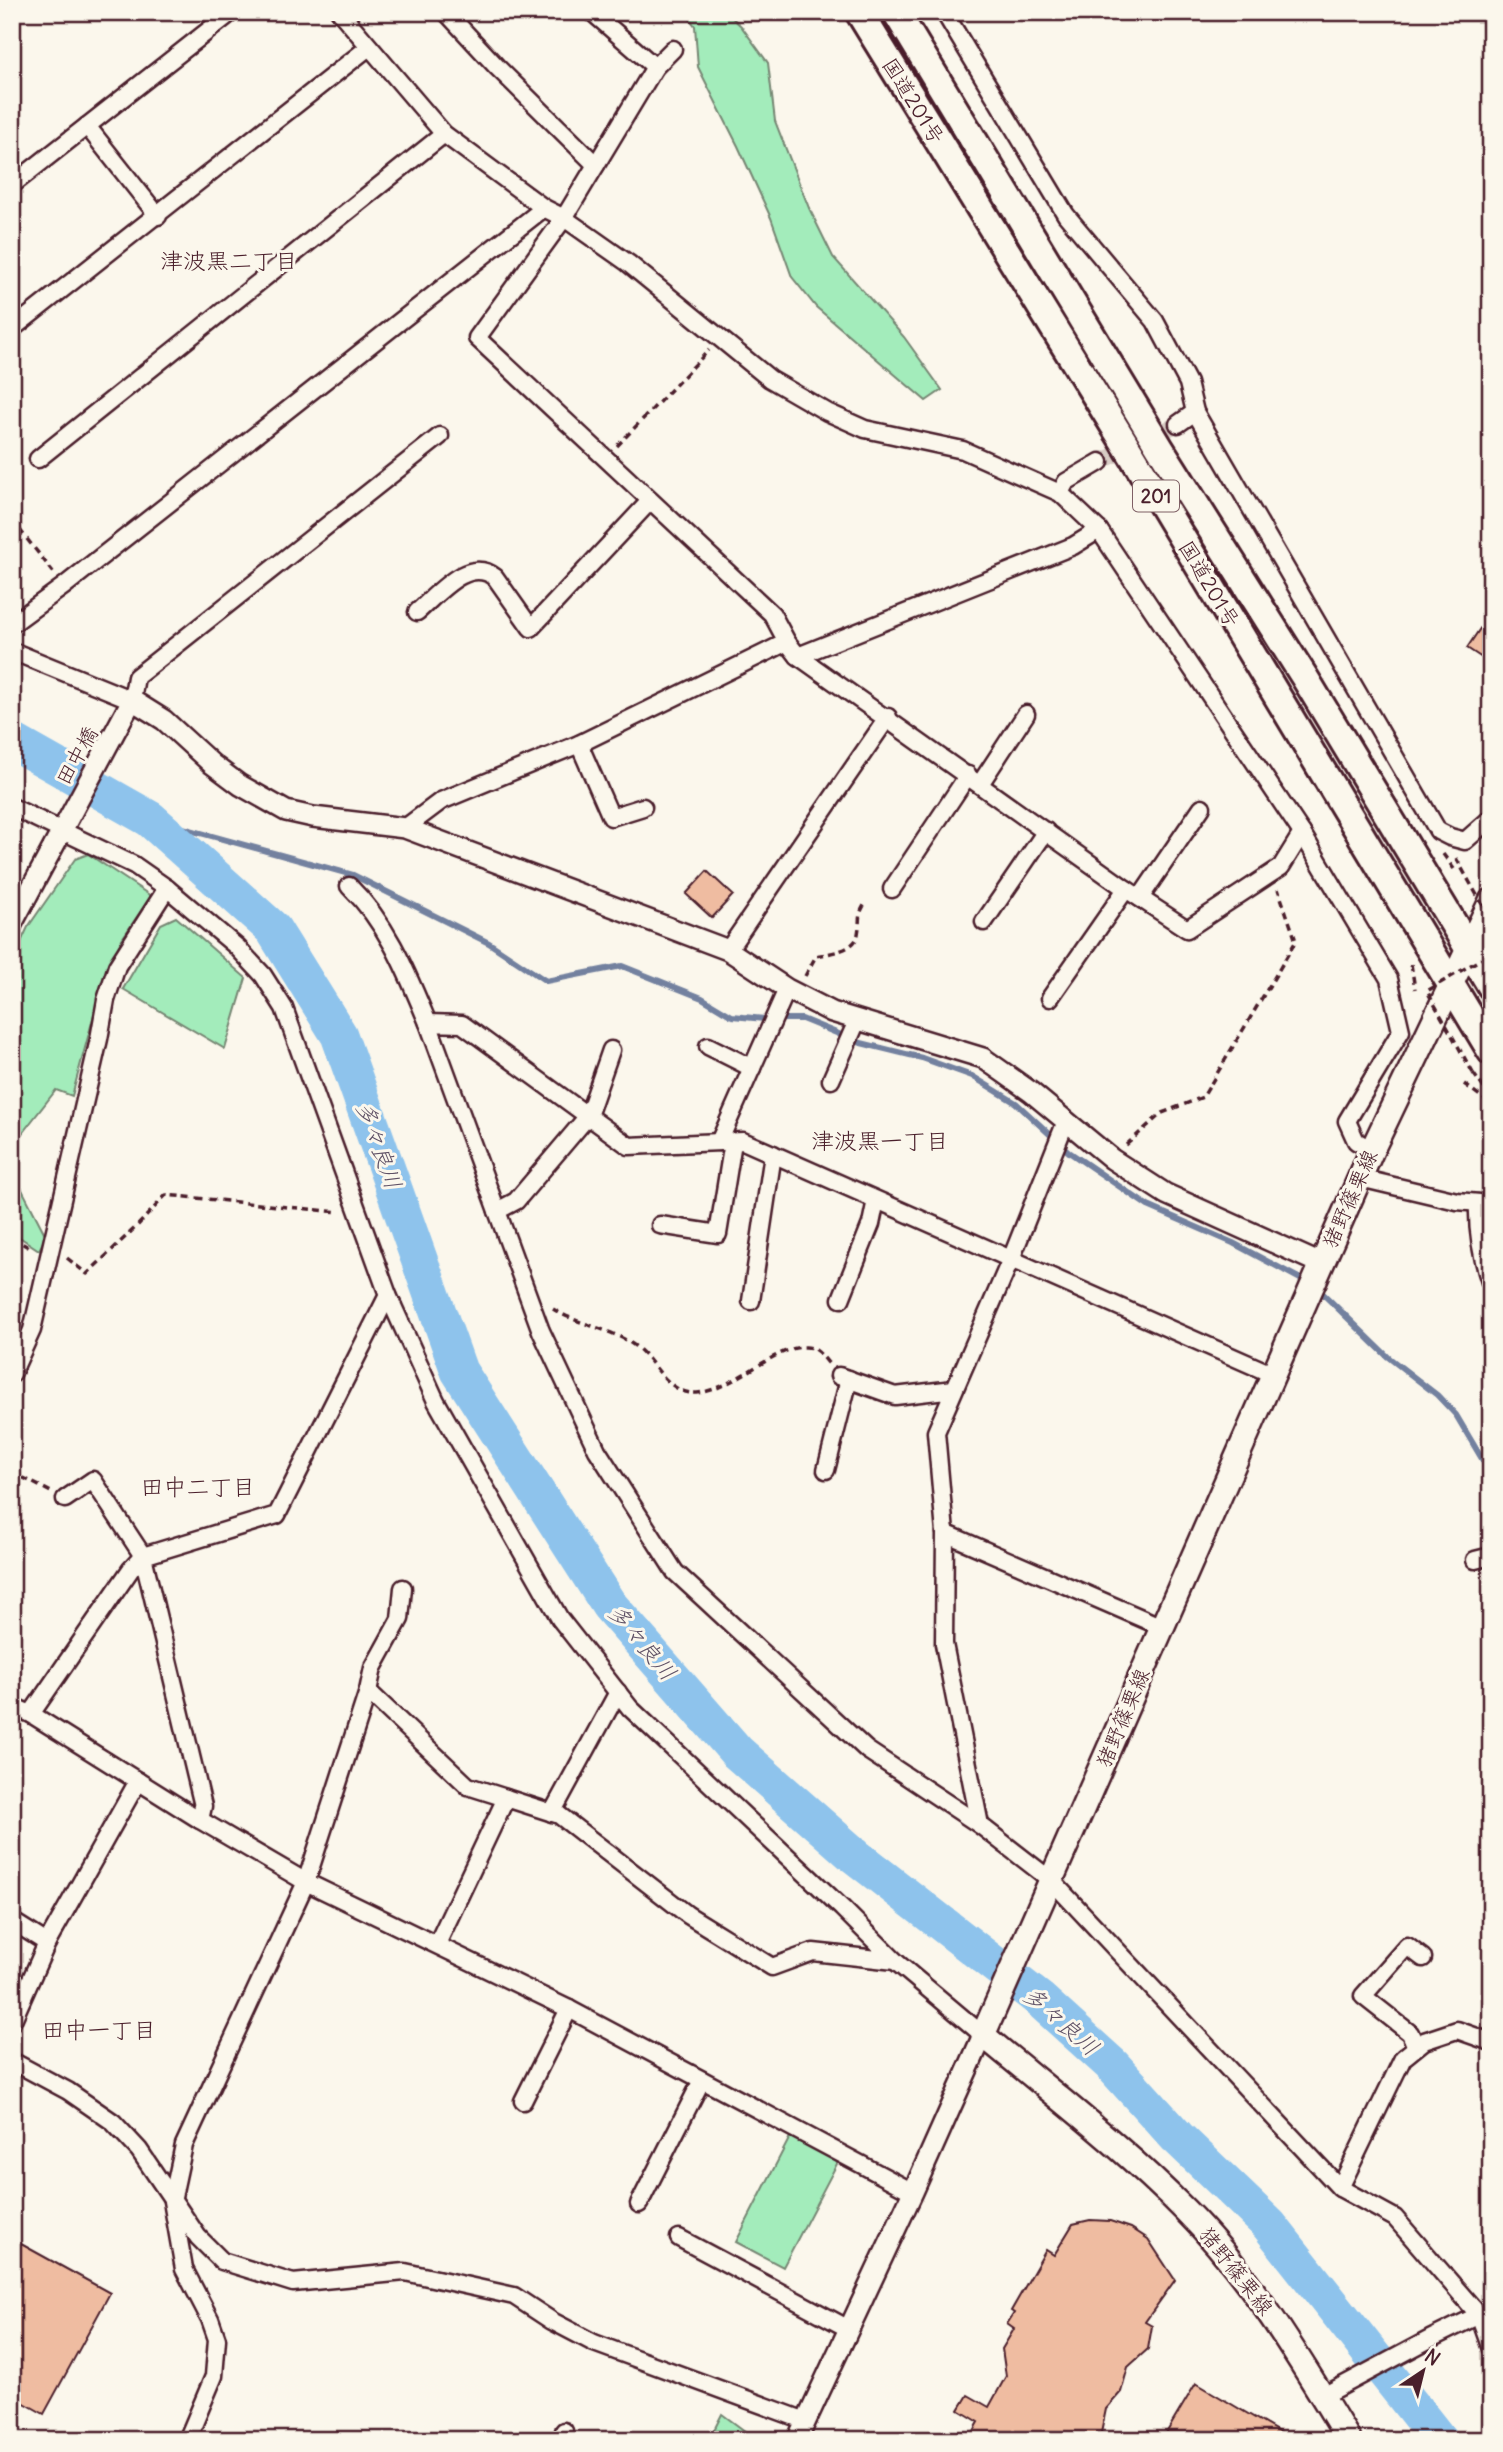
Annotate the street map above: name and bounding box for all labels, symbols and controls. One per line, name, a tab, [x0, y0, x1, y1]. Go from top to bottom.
street label: 国道201号	[876, 53, 950, 149]
district label: 津波黒二丁目	[160, 246, 298, 275]
road number: 201	[1133, 481, 1179, 512]
street label: 国道201号	[1173, 535, 1246, 632]
street label: 田中橋	[49, 722, 104, 790]
water label: 多々良川	[350, 1097, 409, 1193]
district label: 津波黒一丁目	[811, 1126, 949, 1155]
street label: 猪野篠栗線	[1316, 1145, 1383, 1252]
district label: 田中二丁目	[141, 1472, 256, 1501]
water label: 多々良川	[602, 1597, 683, 1686]
street label: 猪野篠栗線	[1090, 1664, 1155, 1771]
water label: 多々良川	[1017, 1980, 1106, 2062]
district label: 田中一丁目	[42, 2015, 157, 2044]
street label: 猪野篠栗線	[1193, 2221, 1279, 2320]
north arrow	[1388, 2336, 1458, 2406]
text: N	[1420, 2343, 1445, 2371]

